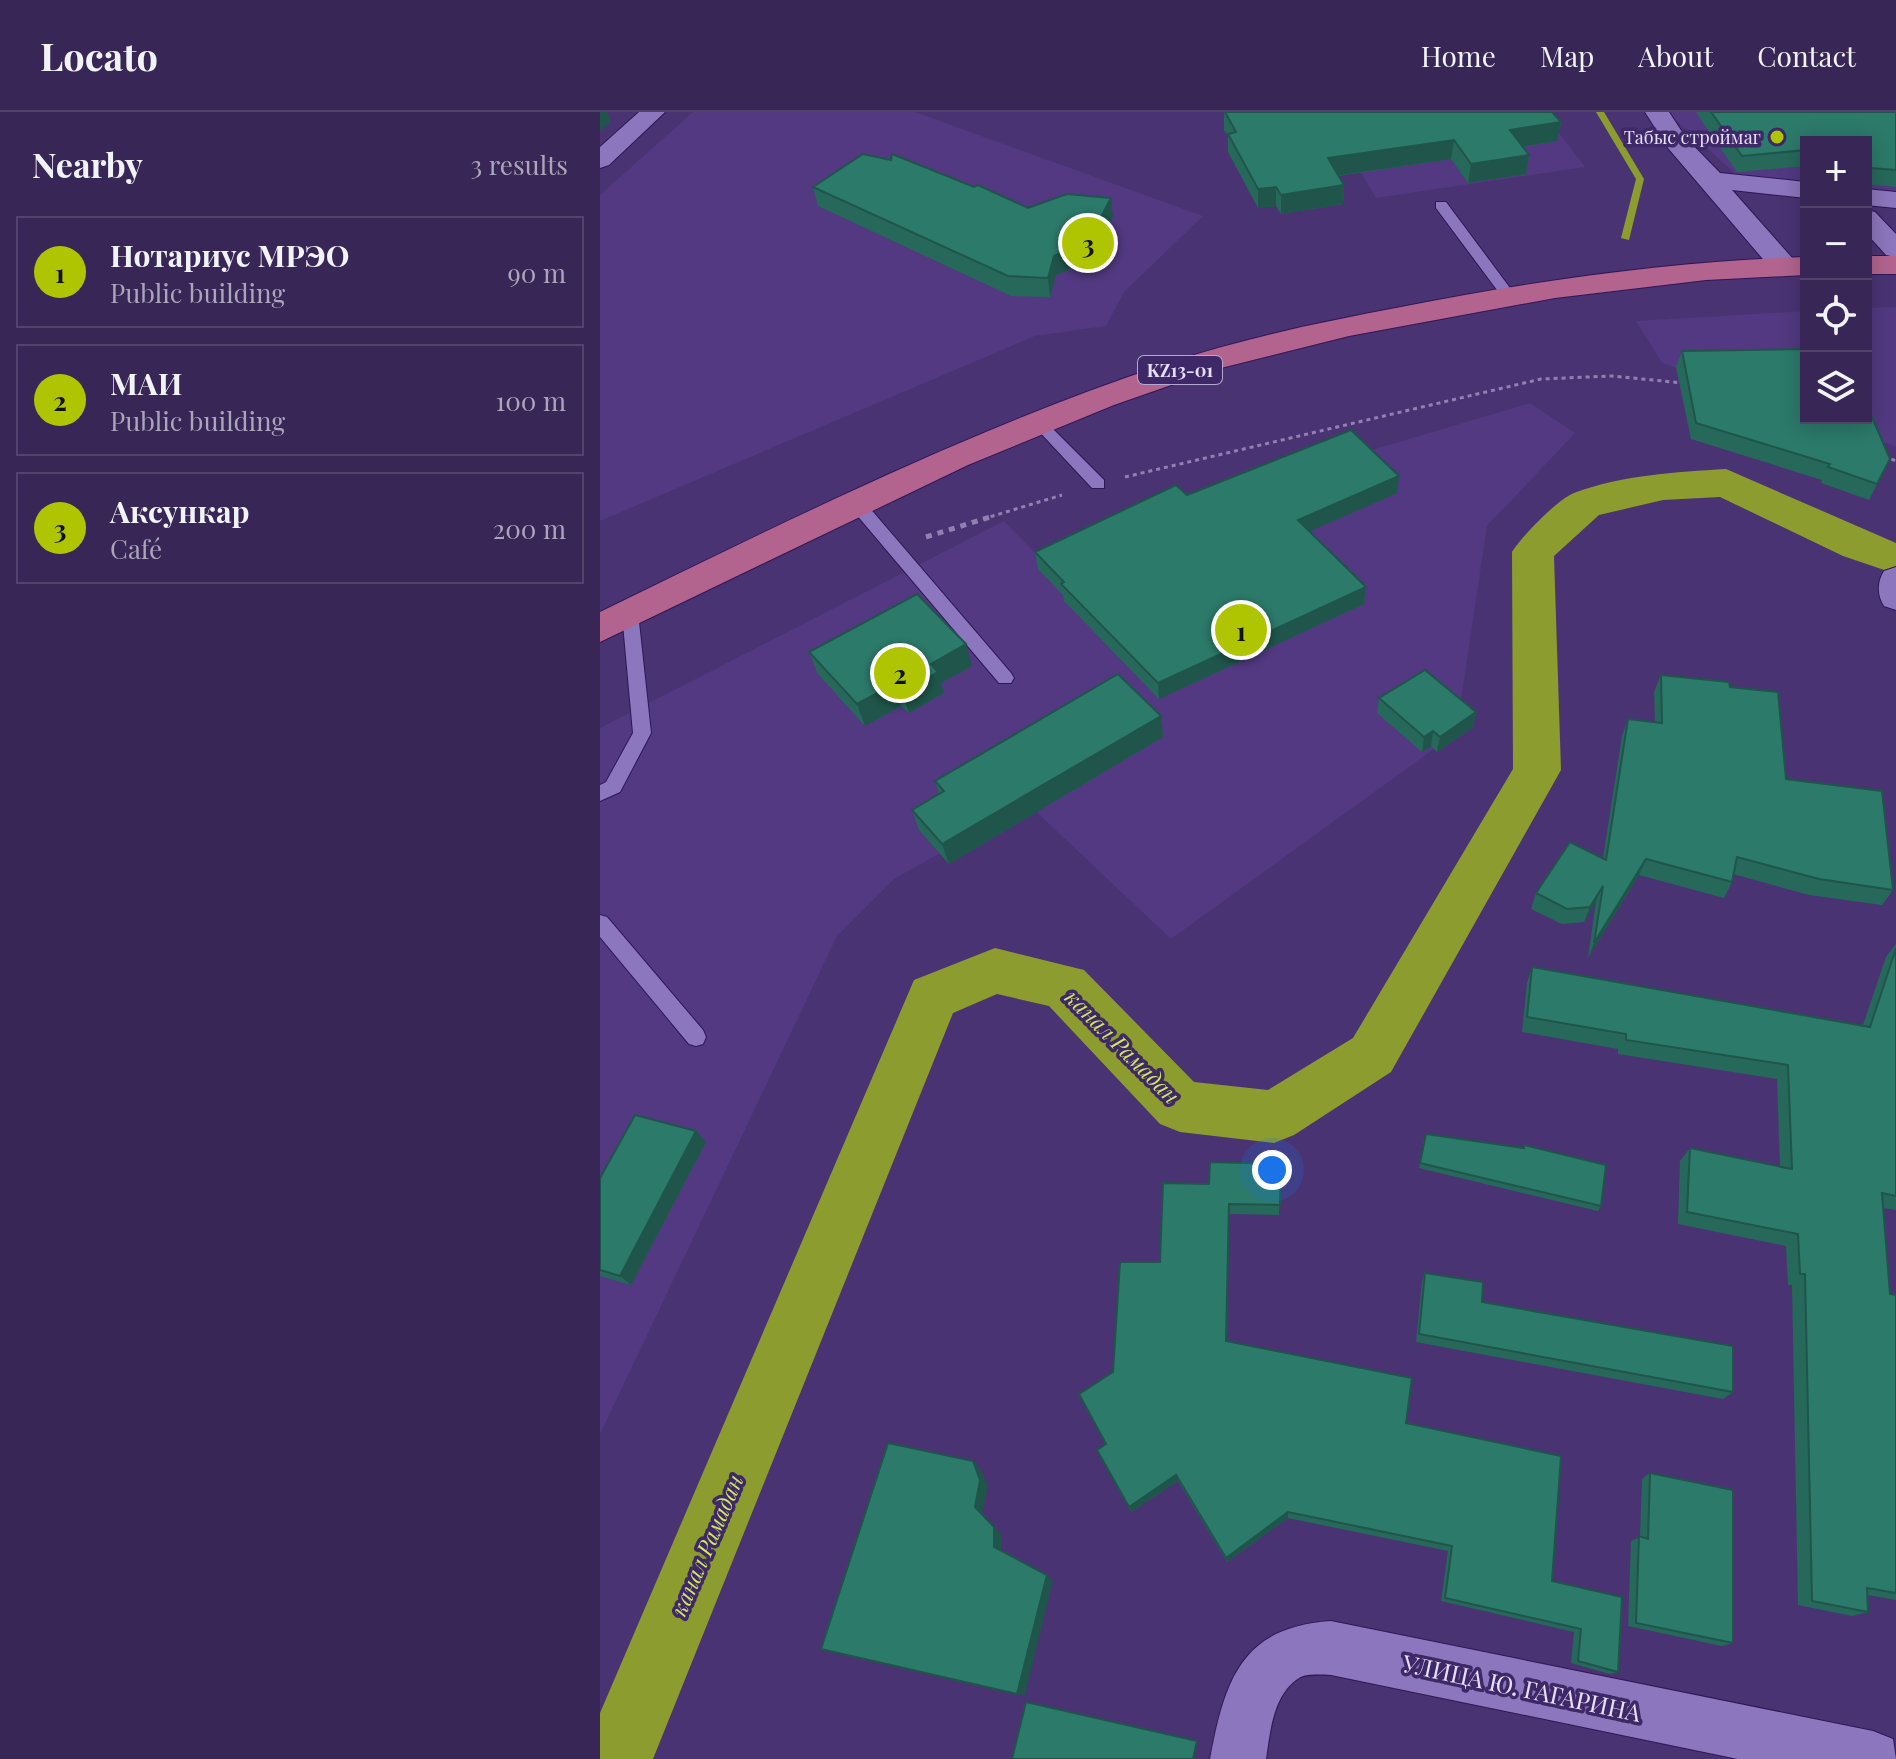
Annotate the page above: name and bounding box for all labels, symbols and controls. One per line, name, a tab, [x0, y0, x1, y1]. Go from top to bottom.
text: Locato	[40, 30, 158, 81]
text: Home	[1421, 37, 1496, 74]
text: Map	[1540, 37, 1594, 74]
text: About	[1638, 37, 1713, 74]
text: Contact	[1757, 37, 1856, 74]
place label: Табыс строймаг	[1624, 125, 1761, 149]
marker: Табыс строймаг	[1768, 128, 1786, 146]
map controls	[1800, 136, 1872, 424]
button: +	[1800, 136, 1872, 208]
text: Nearby	[32, 141, 143, 187]
text: 3 results	[471, 147, 568, 182]
button: −	[1800, 208, 1872, 280]
pin: 3	[1062, 213, 1114, 273]
text: Нотариус МРЭО	[110, 235, 350, 275]
text: 1	[55, 255, 65, 290]
text: 90 m	[508, 255, 566, 290]
text: Public building	[110, 275, 285, 310]
button: locate	[1800, 280, 1872, 352]
button: layers	[1800, 352, 1872, 424]
road number: KZ13-01	[1138, 356, 1222, 384]
text: МАИ	[110, 363, 182, 403]
text: 2	[53, 383, 67, 418]
text: 100 m	[496, 383, 566, 418]
text: Public building	[110, 403, 285, 438]
text: Аксункар	[110, 491, 249, 531]
text: 3	[54, 511, 66, 546]
text: 200 m	[493, 511, 566, 546]
text: Café	[110, 531, 162, 566]
pin: 1	[1215, 600, 1267, 660]
pin: 2	[874, 643, 926, 703]
water label: канал Рамадан	[1059, 982, 1187, 1110]
your location	[1252, 1150, 1292, 1190]
water label: канал Рамадан	[663, 1470, 749, 1620]
street label: УЛИЦА Ю. ГАГАРИНА	[1399, 1646, 1645, 1728]

